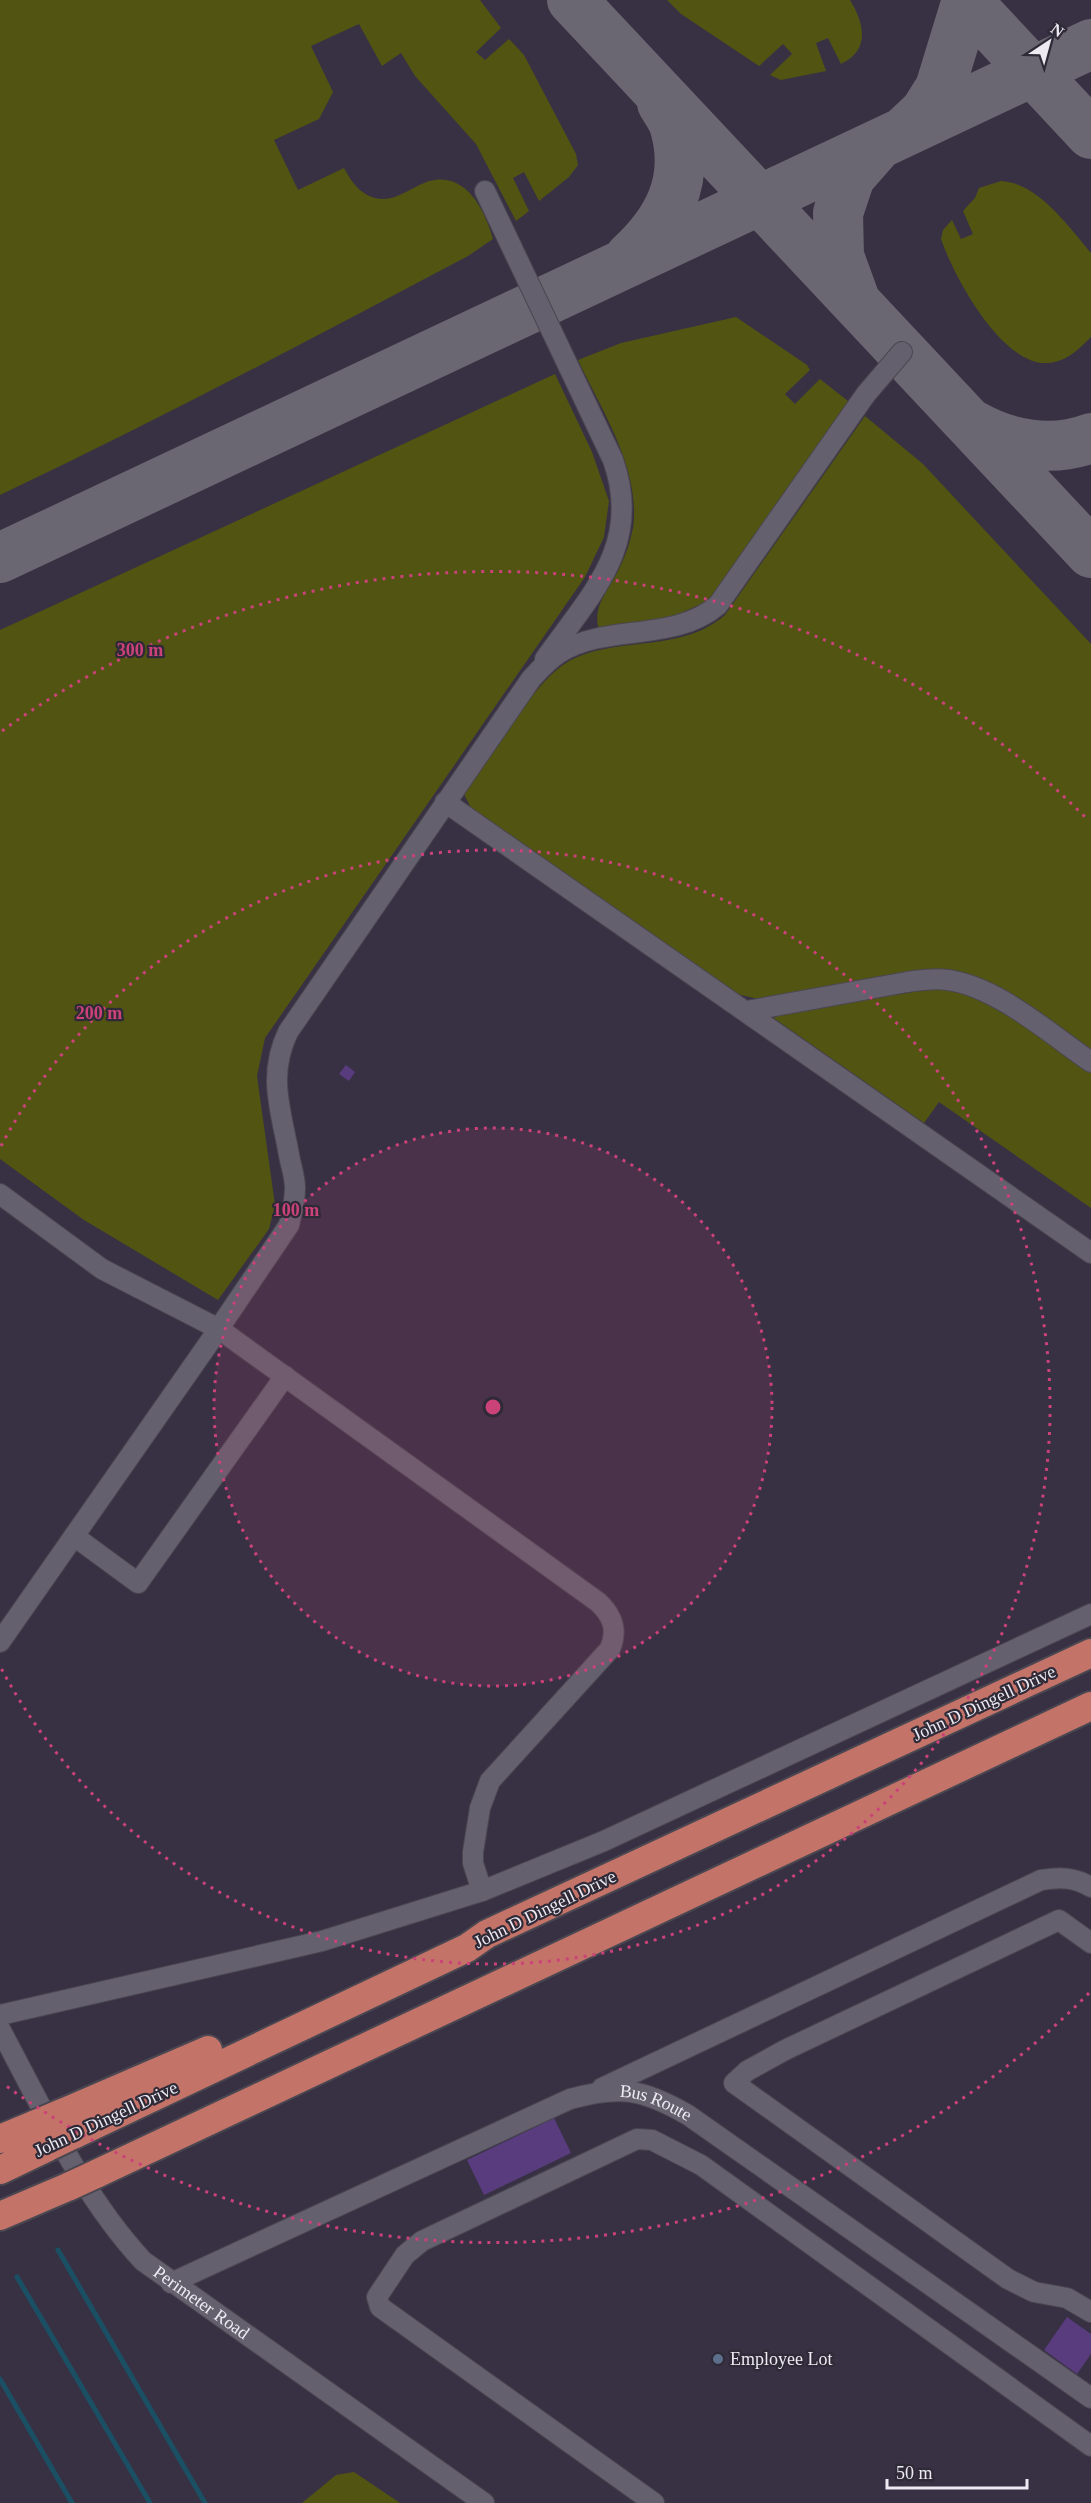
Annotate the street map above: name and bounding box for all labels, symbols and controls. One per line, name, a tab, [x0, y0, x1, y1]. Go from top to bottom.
north arrow	[1019, 12, 1079, 72]
text: N	[1048, 20, 1068, 41]
text: 300 m	[117, 640, 163, 660]
text: 200 m	[76, 1003, 122, 1023]
text: 100 m	[273, 1200, 319, 1220]
centre of rings	[483, 1397, 503, 1417]
street label: John D Dingell Drive	[909, 1661, 1059, 1745]
street label: John D Dingell Drive	[471, 1866, 619, 1952]
street label: John D Dingell Drive	[31, 2077, 181, 2161]
street label: Bus Route	[619, 2081, 695, 2125]
street label: Perimeter Road	[150, 2262, 253, 2343]
place label: Employee Lot	[730, 2349, 832, 2369]
marker: Employee Lot	[711, 2352, 725, 2366]
scale bar	[887, 2452, 1026, 2490]
text: 50 m	[896, 2463, 933, 2483]

